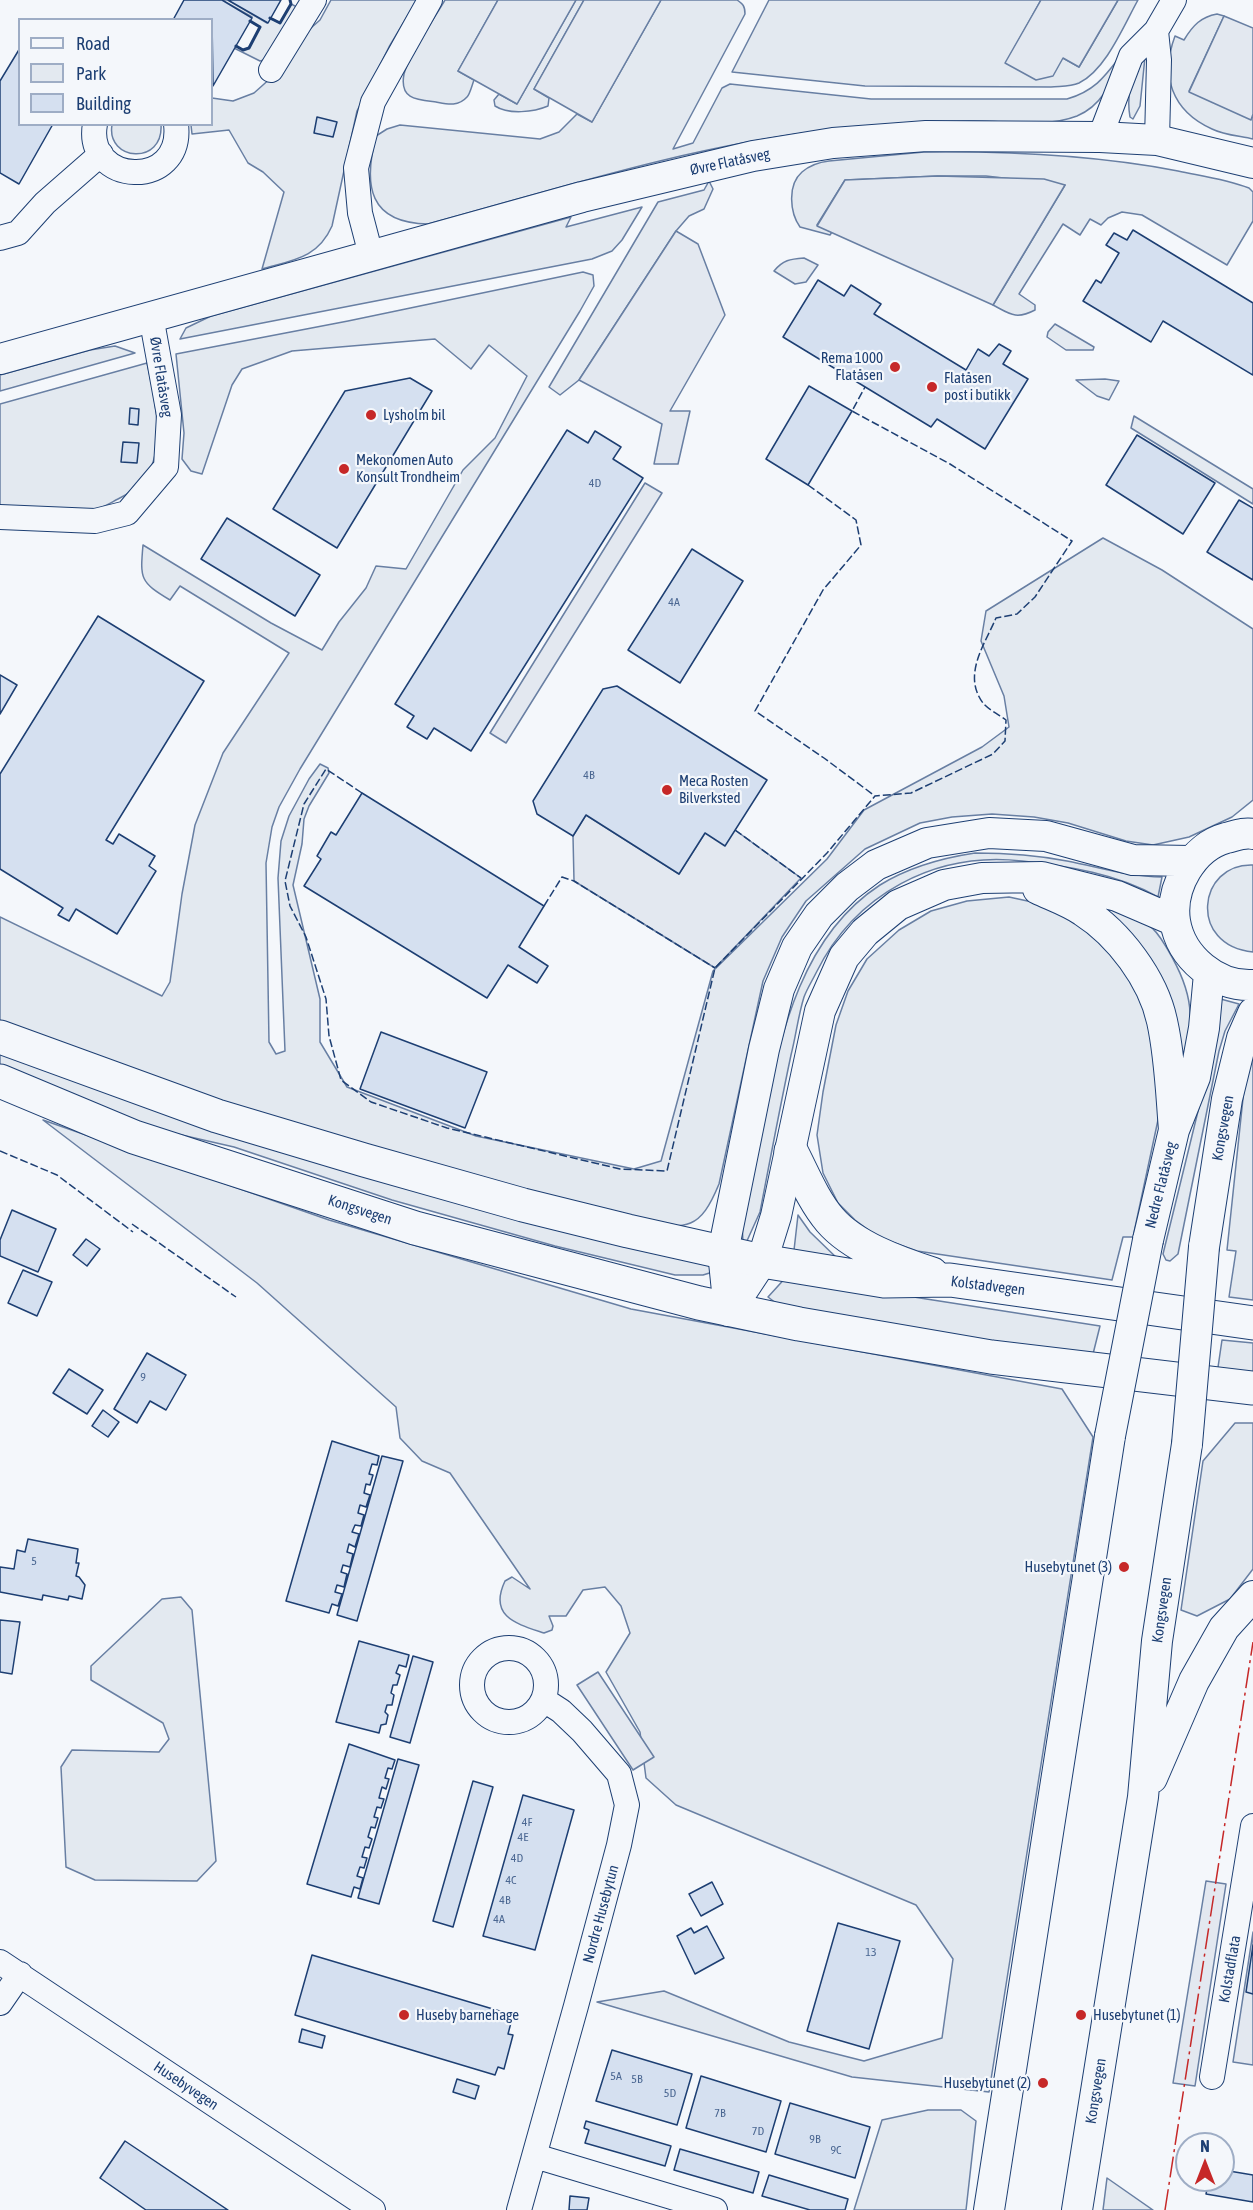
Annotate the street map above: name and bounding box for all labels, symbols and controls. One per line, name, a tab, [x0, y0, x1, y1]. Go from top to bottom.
legend	[18, 18, 213, 126]
text: Road	[76, 33, 110, 54]
text: Park	[76, 63, 106, 84]
text: Building	[76, 93, 131, 114]
street label: Øvre Flatåsveg	[688, 145, 772, 179]
street label: Øvre Flatåsveg	[146, 336, 176, 418]
place label: Rema 1000 Flatåsen	[821, 349, 883, 384]
marker: Rema 1000 Flatåsen	[888, 360, 902, 374]
place label: Flatåsen post i butikk	[944, 369, 1011, 404]
marker: Flatåsen post i butikk	[925, 380, 939, 394]
place label: Lysholm bil	[383, 406, 446, 424]
marker: Lysholm bil	[364, 408, 378, 422]
place label: Mekonomen Auto Konsult Trondheim	[356, 451, 460, 486]
marker: Mekonomen Auto Konsult Trondheim	[337, 462, 351, 476]
house number: 4D	[589, 476, 601, 490]
house number: 4A	[668, 595, 680, 609]
house number: 4B	[583, 768, 595, 782]
place label: Meca Rosten Bilverksted	[679, 772, 748, 807]
marker: Meca Rosten Bilverksted	[660, 783, 674, 797]
street label: Kongsvegen	[1208, 1094, 1238, 1162]
street label: Nedre Flatåsveg	[1142, 1140, 1180, 1230]
street label: Kongsvegen	[326, 1191, 394, 1229]
street label: Kolstadvegen	[950, 1273, 1026, 1299]
house number: 9	[140, 1370, 146, 1384]
house number: 5	[31, 1554, 37, 1568]
place label: Husebytunet (3)	[1025, 1558, 1112, 1576]
marker: Husebytunet (3)	[1117, 1560, 1131, 1574]
street label: Kongsvegen	[1148, 1576, 1176, 1644]
house number: 4F	[522, 1815, 532, 1829]
house number: 4E	[518, 1830, 528, 1844]
house number: 4D	[511, 1851, 523, 1865]
street label: Nordre Husebytun	[579, 1863, 623, 1965]
house number: 4C	[505, 1873, 517, 1887]
house number: 4B	[499, 1893, 511, 1907]
house number: 4A	[493, 1912, 505, 1926]
street label: Kolstadflata	[1215, 1934, 1245, 2004]
house number: 13	[865, 1945, 877, 1959]
place label: Huseby barnehage	[416, 2006, 519, 2024]
place label: Husebytunet (1)	[1093, 2006, 1180, 2024]
marker: Huseby barnehage	[397, 2008, 411, 2022]
marker: Husebytunet (1)	[1074, 2008, 1088, 2022]
street label: Kongsvegen	[1082, 2057, 1110, 2125]
street label: Husebyvegen	[150, 2058, 222, 2114]
house number: 5A	[610, 2069, 622, 2083]
house number: 5B	[631, 2072, 643, 2086]
place label: Husebytunet (2)	[944, 2074, 1031, 2092]
marker: Husebytunet (2)	[1036, 2076, 1050, 2090]
house number: 5D	[664, 2086, 676, 2100]
house number: 7B	[714, 2106, 726, 2120]
house number: 7D	[752, 2124, 764, 2138]
house number: 9B	[809, 2132, 821, 2146]
north arrow	[1175, 2132, 1235, 2192]
text: N	[1200, 2137, 1210, 2155]
house number: 9C	[830, 2143, 842, 2157]

